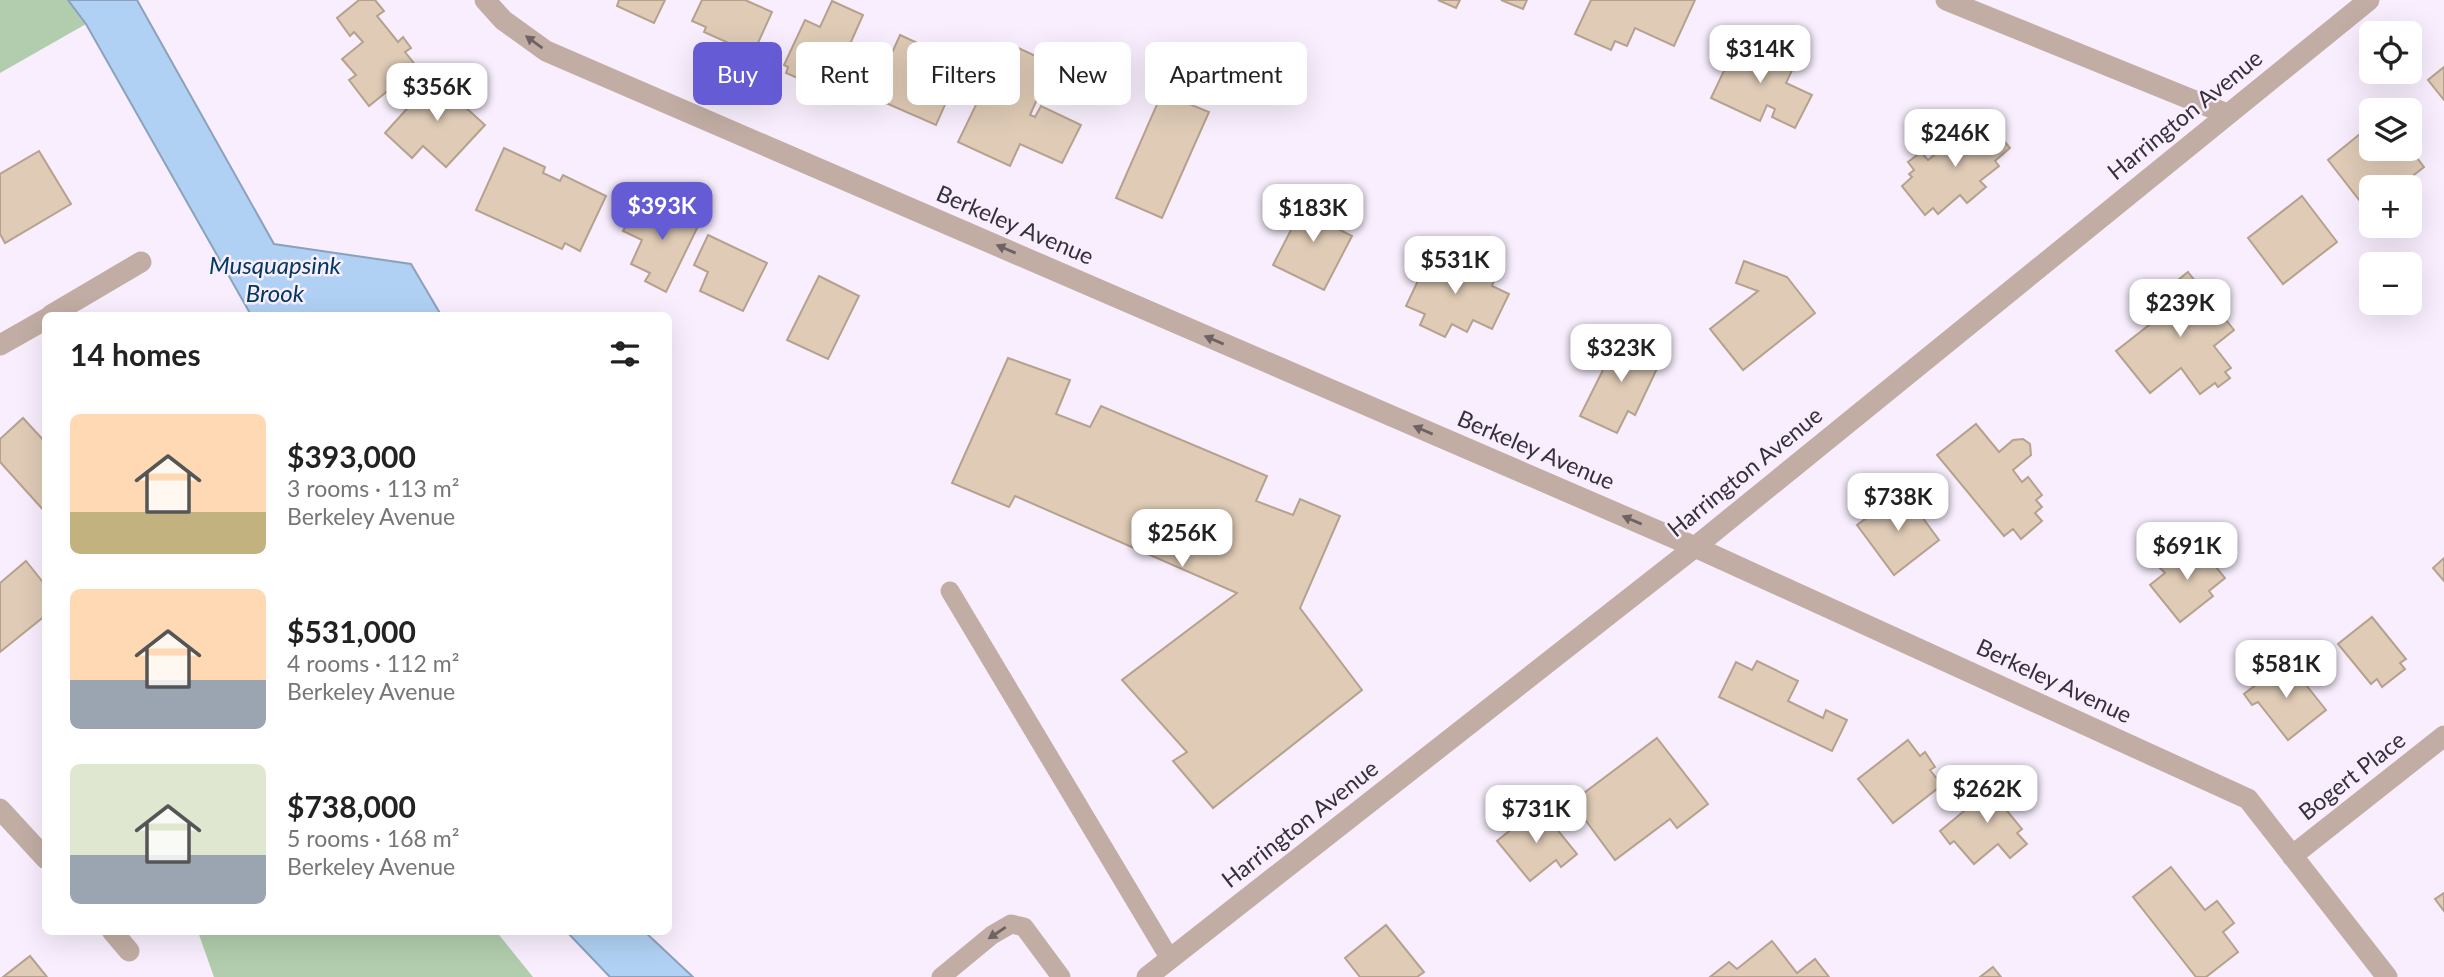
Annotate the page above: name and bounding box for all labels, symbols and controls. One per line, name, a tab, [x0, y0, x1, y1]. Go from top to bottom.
map controls	[2359, 21, 2422, 315]
button: locate	[2359, 21, 2422, 84]
pin: $314K	[1711, 25, 1809, 85]
text: $314K	[1725, 34, 1795, 62]
one-way arrow	[525, 35, 543, 49]
chip: Buy	[693, 42, 782, 105]
chip: Rent	[796, 42, 893, 105]
chip: Filters	[907, 42, 1020, 105]
chip: New	[1034, 42, 1131, 105]
chip: Apartment	[1145, 42, 1307, 105]
street label: Harrington Avenue	[2101, 43, 2267, 185]
pin: $356K	[388, 64, 486, 123]
text: $356K	[402, 72, 472, 100]
button: layers	[2359, 98, 2422, 161]
pin: $246K	[1906, 110, 2004, 169]
text: $246K	[1920, 118, 1990, 146]
button: +	[2359, 175, 2422, 238]
street label: Berkeley Avenue	[932, 178, 1098, 270]
pin: $393K	[613, 182, 711, 242]
pin: $183K	[1264, 184, 1362, 244]
text: $393K	[627, 191, 697, 219]
text: $183K	[1278, 193, 1348, 221]
pin: $531K	[1406, 236, 1504, 296]
one-way arrow	[995, 244, 1016, 255]
text: $531K	[1420, 245, 1490, 273]
water label: Musquapsink Brook	[209, 250, 342, 307]
button: −	[2359, 252, 2422, 315]
pin: $239K	[2131, 280, 2229, 339]
text: $239K	[2145, 288, 2215, 316]
pin: $323K	[1572, 324, 1670, 384]
text: $323K	[1586, 333, 1656, 361]
one-way arrow	[1204, 334, 1225, 345]
icon: filters	[606, 335, 644, 373]
text: 14 homes	[70, 336, 201, 372]
street label: Harrington Avenue	[1661, 400, 1827, 542]
street label: Berkeley Avenue	[1453, 403, 1619, 495]
one-way arrow	[1413, 424, 1434, 435]
text: $393,000	[287, 438, 416, 474]
icon: home	[126, 442, 210, 526]
text: 3 rooms · 113 m²	[287, 474, 459, 502]
pin: $738K	[1849, 474, 1947, 533]
text: $738K	[1863, 482, 1933, 510]
text: Berkeley Avenue	[287, 502, 455, 530]
pin: $256K	[1133, 510, 1231, 569]
one-way arrow	[1622, 514, 1642, 526]
text: $256K	[1147, 518, 1217, 546]
pin: $691K	[2138, 522, 2236, 582]
text: $691K	[2152, 531, 2222, 559]
text: $531,000	[287, 613, 416, 649]
icon: home	[126, 617, 210, 701]
street label: Berkeley Avenue	[1972, 632, 2137, 728]
pin: $581K	[2237, 640, 2335, 700]
text: 4 rooms · 112 m²	[287, 649, 459, 677]
text: $581K	[2251, 649, 2321, 677]
text: Berkeley Avenue	[287, 677, 455, 705]
street label: Bogert Place	[2292, 725, 2410, 826]
street label: Harrington Avenue	[1215, 753, 1383, 893]
pin: $262K	[1938, 766, 2036, 825]
text: $262K	[1952, 774, 2022, 802]
pin: $731K	[1487, 786, 1585, 845]
text: $738,000	[287, 788, 416, 824]
icon: home	[126, 792, 210, 876]
text: $731K	[1501, 794, 1571, 822]
text: 5 rooms · 168 m²	[287, 824, 459, 852]
text: Berkeley Avenue	[287, 852, 455, 880]
one-way arrow	[987, 927, 1006, 940]

